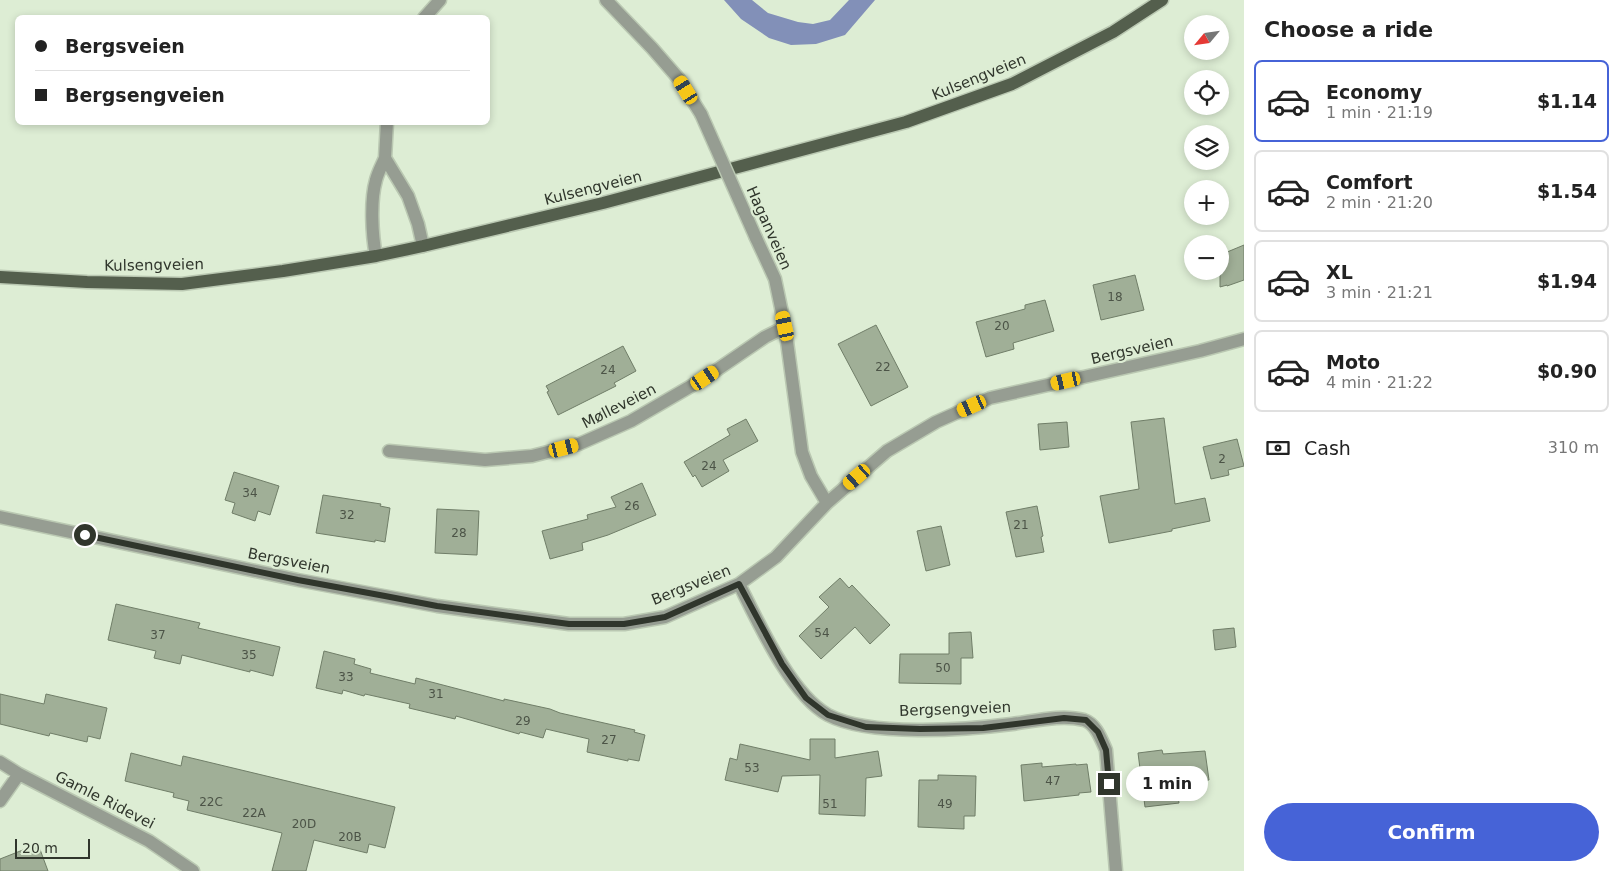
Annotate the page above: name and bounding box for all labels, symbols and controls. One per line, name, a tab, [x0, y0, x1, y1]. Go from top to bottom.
north arrow	[1184, 15, 1229, 60]
map controls	[1184, 15, 1229, 280]
text: Choose a ride	[1264, 17, 1433, 42]
text: Bergsveien	[65, 35, 185, 57]
street label: Kulsengveien	[929, 50, 1029, 104]
button: locate	[1184, 70, 1229, 115]
car	[671, 73, 700, 107]
icon: car	[1266, 79, 1311, 124]
text: Economy	[1326, 81, 1422, 103]
text: Bergsengveien	[65, 84, 225, 106]
text: $1.14	[1537, 90, 1597, 112]
text: 1 min · 21:19	[1326, 103, 1433, 122]
button: layers	[1184, 125, 1229, 170]
street label: Kulsengveien	[542, 167, 644, 209]
icon: car	[1266, 169, 1311, 214]
text: Comfort	[1326, 171, 1413, 193]
button: +	[1184, 180, 1229, 225]
text: $1.54	[1537, 180, 1597, 202]
street label: Haganveien	[743, 183, 795, 273]
text: 2 min · 21:20	[1326, 193, 1433, 212]
button: −	[1184, 235, 1229, 280]
street label: Kulsengveien	[104, 255, 204, 275]
icon: car	[1266, 259, 1311, 304]
text: XL	[1326, 261, 1353, 283]
text: $1.94	[1537, 270, 1597, 292]
text: 3 min · 21:21	[1326, 283, 1433, 302]
house number: 18	[1107, 290, 1123, 304]
car	[774, 310, 795, 342]
house number: 20	[994, 319, 1010, 333]
street label: Bergsveien	[1089, 332, 1175, 368]
icon: car	[1266, 349, 1311, 394]
text: Moto	[1326, 351, 1380, 373]
house number: 22	[875, 360, 891, 374]
text: $0.90	[1537, 360, 1597, 382]
house number: 24	[600, 363, 616, 377]
car	[688, 363, 721, 393]
car	[1049, 370, 1082, 392]
text: 4 min · 21:22	[1326, 373, 1433, 392]
street label: Mølleveien	[579, 380, 659, 432]
car	[955, 393, 988, 419]
icon: cash	[1264, 434, 1292, 462]
car	[547, 437, 580, 459]
text: Cash	[1304, 437, 1351, 459]
text: 310 m	[1548, 438, 1599, 457]
house number: 2	[1218, 452, 1226, 466]
house number: 24	[701, 459, 717, 473]
car	[840, 461, 873, 493]
house number: 34	[242, 486, 258, 500]
house number: 26	[624, 499, 640, 513]
house number: 32	[339, 508, 355, 522]
house number: 21	[1013, 518, 1029, 532]
route start	[74, 524, 96, 546]
house number: 28	[451, 526, 467, 540]
street label: Bergsveien	[246, 544, 332, 578]
street label: Bergsveien	[649, 561, 733, 609]
house number: 54	[814, 626, 830, 640]
house number: 37	[150, 628, 166, 642]
house number: 35	[241, 648, 257, 662]
house number: 50	[935, 661, 951, 675]
house number: 33	[338, 670, 354, 684]
house number: 31	[428, 687, 444, 701]
street label: Bergsengveien	[899, 698, 1011, 720]
house number: 29	[515, 714, 531, 728]
house number: 27	[601, 733, 617, 747]
house number: 53	[744, 761, 760, 775]
callout: 1 min	[1126, 766, 1209, 802]
street label: Gamle Ridevei	[52, 767, 158, 833]
route end	[1098, 773, 1120, 795]
house number: 47	[1045, 774, 1061, 788]
text: 1 min	[1142, 774, 1192, 793]
house number: 22C	[199, 795, 223, 809]
house number: 51	[822, 797, 838, 811]
house number: 49	[937, 797, 953, 811]
button: Confirm	[1264, 803, 1599, 861]
house number: 22A	[242, 806, 267, 820]
house number: 20D	[292, 817, 316, 831]
house number: 20B	[338, 830, 362, 844]
scale bar	[15, 836, 90, 859]
text: 20 m	[22, 840, 58, 856]

